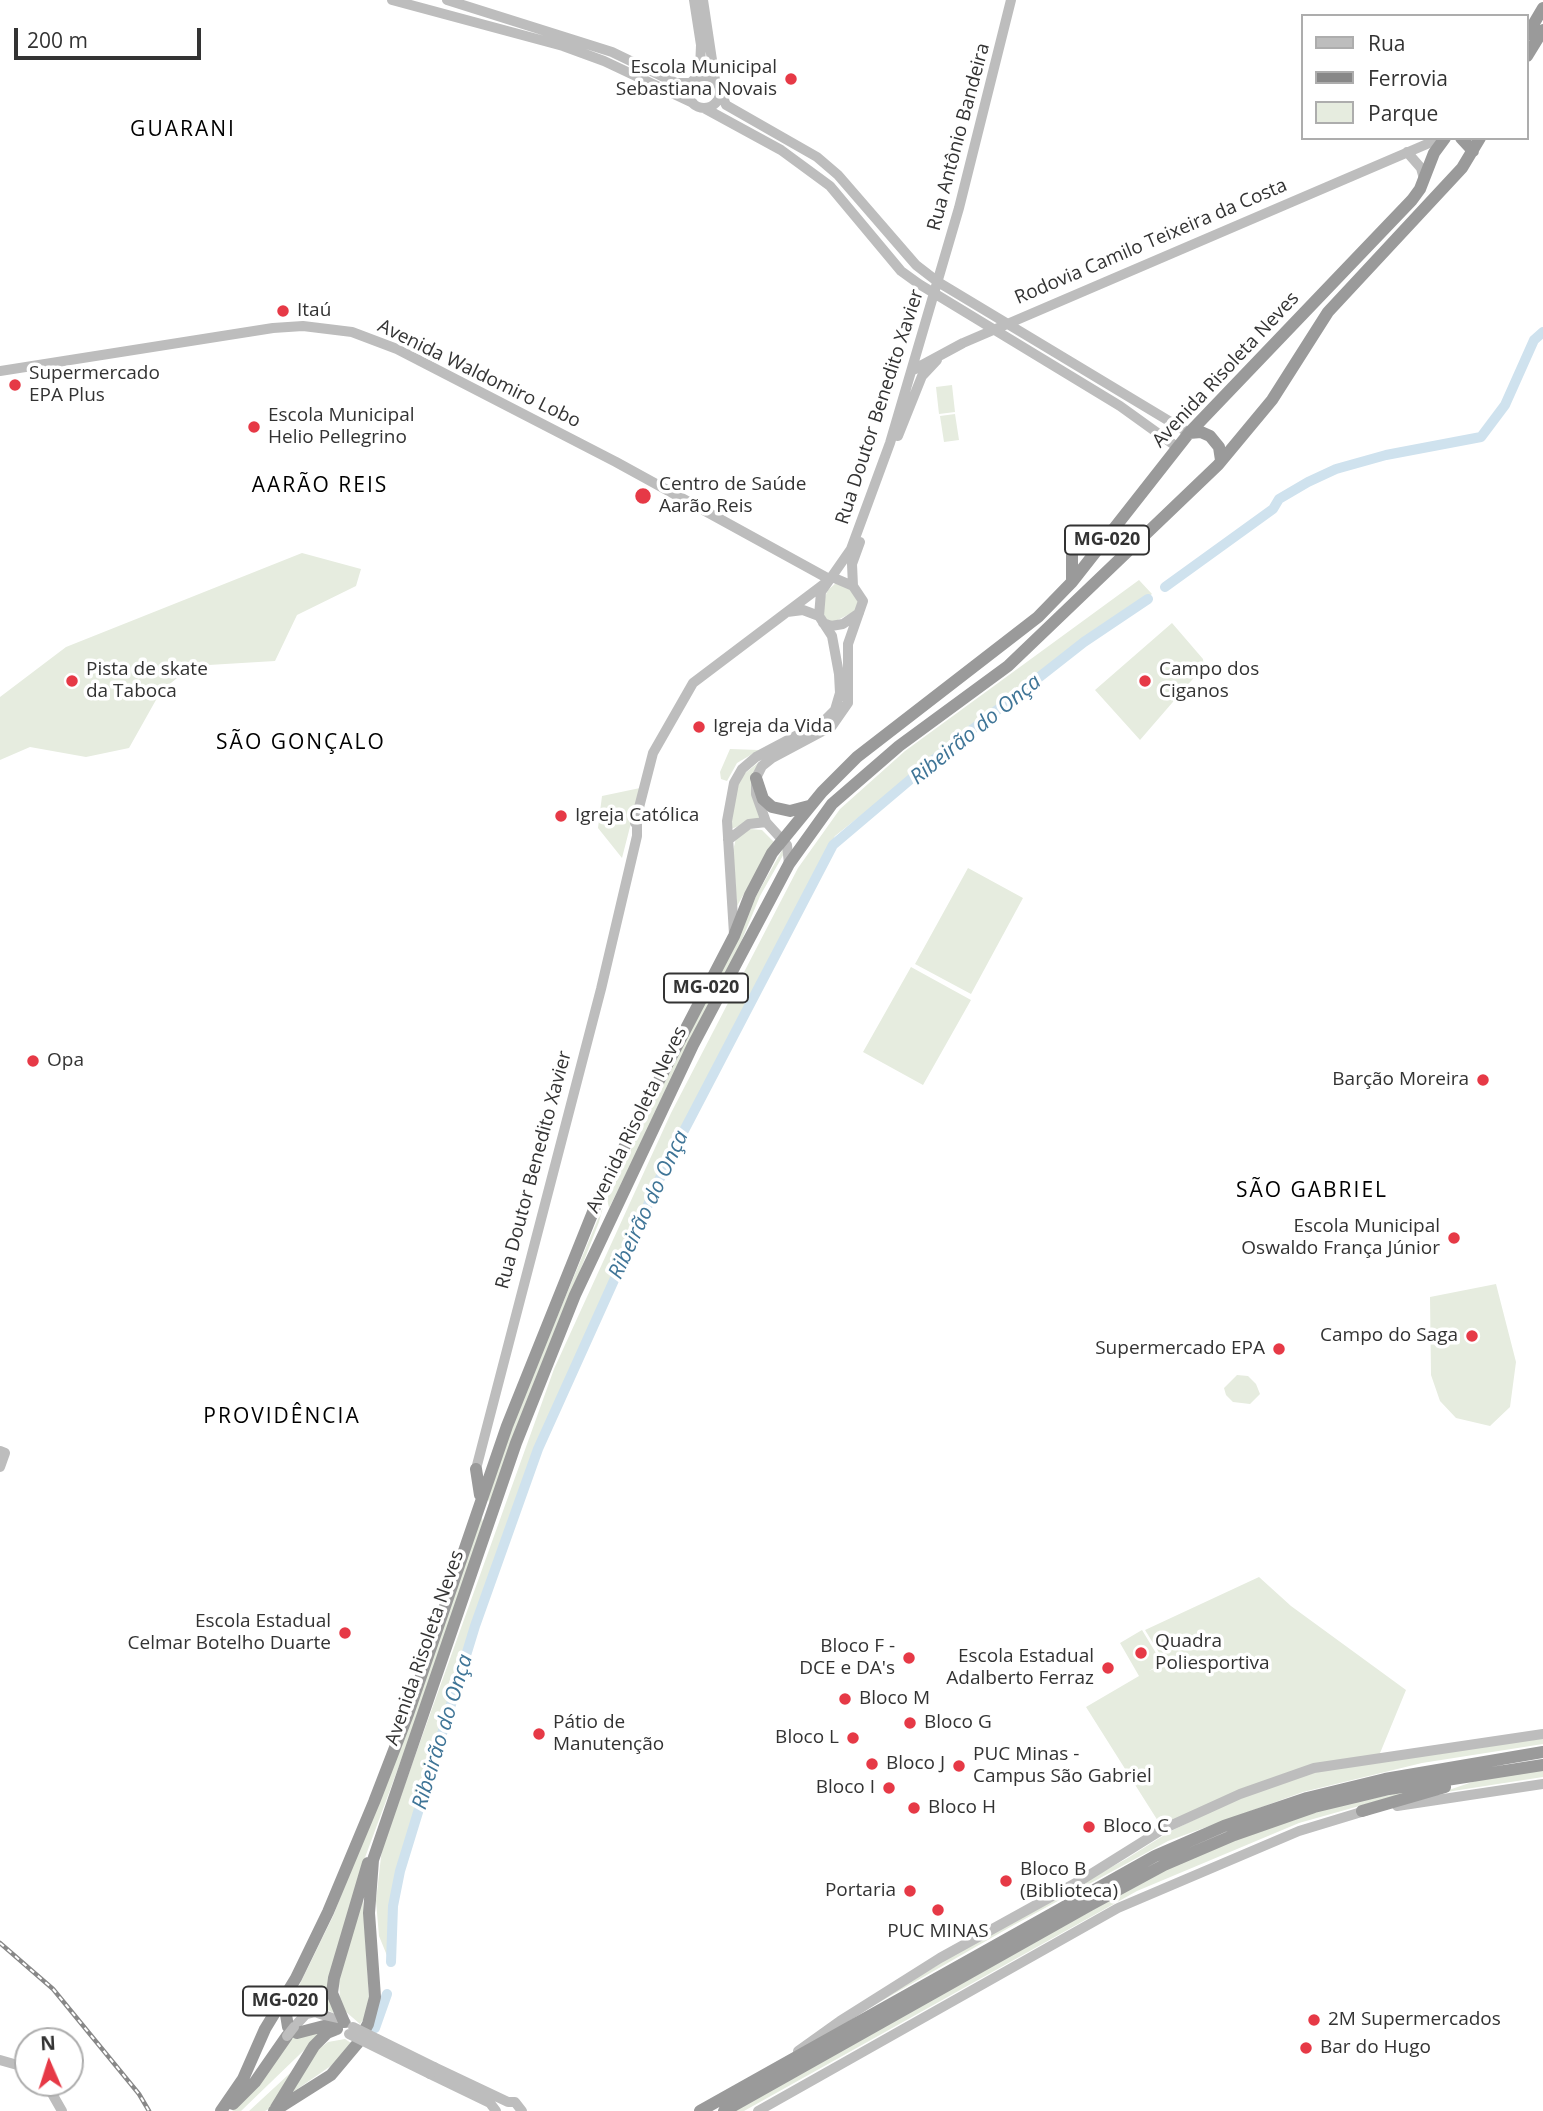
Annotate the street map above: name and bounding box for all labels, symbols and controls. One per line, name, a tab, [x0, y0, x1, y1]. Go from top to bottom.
scale bar	[18, 14, 205, 58]
legend	[1302, 14, 1529, 140]
text: 200 m	[27, 26, 88, 54]
text: Rua	[1368, 29, 1406, 57]
street label: Rua Antônio Bandeira	[923, 41, 995, 233]
place label: Escola Municipal Sebastiana Novais	[616, 57, 777, 101]
text: Ferrovia	[1368, 64, 1448, 92]
marker: Escola Municipal Sebastiana Novais	[783, 71, 799, 87]
text: Parque	[1368, 99, 1438, 127]
district label: GUARANI	[131, 117, 235, 143]
street label: Rodovia Camilo Teixeira da Costa	[1011, 174, 1291, 310]
street label: Rua Doutor Benedito Xavier	[831, 287, 929, 527]
street label: Avenida Risoleta Neves	[1148, 287, 1304, 453]
place label: Itaú	[297, 300, 331, 322]
marker: Itaú	[275, 303, 291, 319]
street label: Avenida Waldomiro Lobo	[374, 315, 584, 433]
place label: Supermercado EPA Plus	[29, 363, 160, 407]
marker: Supermercado EPA Plus	[7, 377, 23, 393]
place label: Escola Municipal Helio Pellegrino	[268, 405, 414, 449]
marker: Escola Municipal Helio Pellegrino	[246, 419, 262, 435]
district label: AARÃO REIS	[253, 473, 387, 499]
place label: Centro de Saúde Aarão Reis	[659, 474, 806, 518]
marker: Centro de Saúde Aarão Reis	[633, 486, 653, 506]
road number: MG-020	[1065, 526, 1149, 554]
place label: Pista de skate da Taboca	[86, 659, 208, 703]
place label: Campo dos Ciganos	[1159, 659, 1259, 703]
water label: Ribeirão do Onça	[906, 670, 1046, 790]
marker: Pista de skate da Taboca	[64, 673, 80, 689]
marker: Campo dos Ciganos	[1137, 673, 1153, 689]
place label: Igreja da Vida	[713, 716, 833, 738]
marker: Igreja da Vida	[691, 719, 707, 735]
district label: SÃO GONÇALO	[217, 730, 385, 756]
place label: Igreja Católica	[575, 805, 699, 827]
marker: Igreja Católica	[553, 808, 569, 824]
road number: MG-020	[664, 973, 748, 1002]
street label: Avenida Risoleta Neves	[582, 1023, 692, 1217]
street label: Rua Doutor Benedito Xavier	[491, 1048, 577, 1292]
place label: Opa	[47, 1050, 84, 1072]
marker: Opa	[25, 1053, 41, 1069]
place label: Barção Moreira	[1332, 1069, 1469, 1091]
marker: Barção Moreira	[1475, 1072, 1491, 1088]
water label: Ribeirão do Onça	[604, 1127, 694, 1283]
district label: SÃO GABRIEL	[1237, 1178, 1387, 1204]
place label: Escola Municipal Oswaldo França Júnior	[1241, 1216, 1440, 1260]
marker: Escola Municipal Oswaldo França Júnior	[1446, 1230, 1462, 1246]
place label: Campo do Saga	[1320, 1325, 1458, 1347]
marker: Campo do Saga	[1464, 1328, 1480, 1344]
place label: Supermercado EPA	[1095, 1338, 1265, 1360]
marker: Supermercado EPA	[1271, 1341, 1287, 1357]
district label: PROVIDÊNCIA	[205, 1404, 359, 1430]
street label: Avenida Risoleta Neves	[381, 1548, 469, 1748]
place label: Escola Estadual Celmar Botelho Duarte	[128, 1611, 331, 1655]
marker: Escola Estadual Celmar Botelho Duarte	[337, 1625, 353, 1641]
place label: Quadra Poliesportiva	[1155, 1631, 1270, 1675]
place label: Bloco F - DCE e DA's	[799, 1636, 895, 1680]
marker: Quadra Poliesportiva	[1133, 1645, 1149, 1661]
place label: Escola Estadual Adalberto Ferraz	[946, 1646, 1094, 1690]
marker: Bloco F - DCE e DA's	[901, 1650, 917, 1666]
water label: Ribeirão do Onça	[407, 1651, 479, 1813]
marker: Escola Estadual Adalberto Ferraz	[1100, 1660, 1116, 1676]
place label: Bloco M	[859, 1688, 930, 1710]
marker: Bloco M	[837, 1691, 853, 1707]
place label: Pátio de Manutenção	[553, 1712, 664, 1756]
place label: Bloco G	[924, 1712, 992, 1734]
marker: Bloco G	[902, 1715, 918, 1731]
marker: Pátio de Manutenção	[531, 1726, 547, 1742]
place label: Bloco L	[775, 1727, 839, 1749]
marker: Bloco L	[845, 1730, 861, 1746]
place label: PUC Minas - Campus São Gabriel	[973, 1744, 1152, 1788]
place label: Bloco J	[886, 1753, 945, 1775]
marker: Bloco J	[864, 1756, 880, 1772]
marker: PUC Minas - Campus São Gabriel	[951, 1758, 967, 1774]
place label: Bloco I	[816, 1777, 875, 1799]
marker: Bloco I	[881, 1780, 897, 1796]
place label: Bloco H	[928, 1797, 996, 1819]
marker: Bloco H	[906, 1800, 922, 1816]
place label: Bloco C	[1103, 1816, 1169, 1838]
marker: Bloco C	[1081, 1819, 1097, 1835]
place label: Bloco B (Biblioteca)	[1020, 1859, 1118, 1903]
marker: Bloco B (Biblioteca)	[998, 1873, 1014, 1889]
place label: Portaria	[825, 1880, 896, 1902]
marker: Portaria	[902, 1883, 918, 1899]
marker: PUC MINAS	[930, 1902, 946, 1918]
place label: PUC MINAS	[887, 1921, 989, 1943]
road number: MG-020	[243, 1986, 327, 2015]
place label: 2M Supermercados	[1328, 2009, 1501, 2031]
marker: 2M Supermercados	[1306, 2012, 1322, 2028]
north arrow	[14, 2027, 84, 2097]
text: N	[40, 2030, 56, 2056]
place label: Bar do Hugo	[1320, 2037, 1431, 2059]
marker: Bar do Hugo	[1298, 2040, 1314, 2056]

